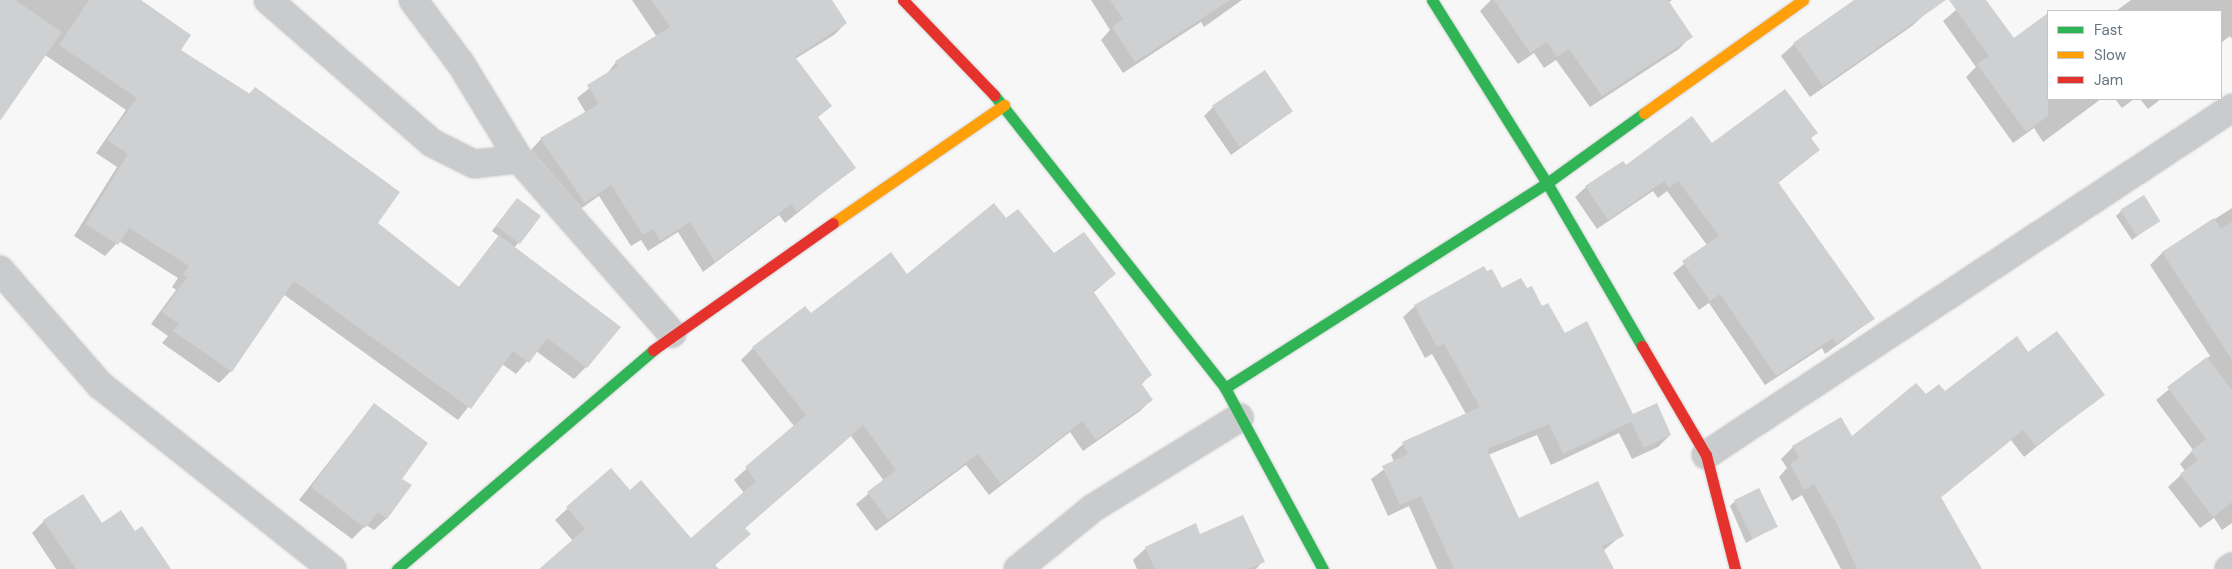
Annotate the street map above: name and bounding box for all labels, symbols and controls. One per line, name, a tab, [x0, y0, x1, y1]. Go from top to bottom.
legend	[2047, 10, 2222, 100]
text: Fast	[2094, 20, 2123, 40]
text: Slow	[2094, 45, 2126, 65]
text: Jam	[2094, 70, 2123, 90]

